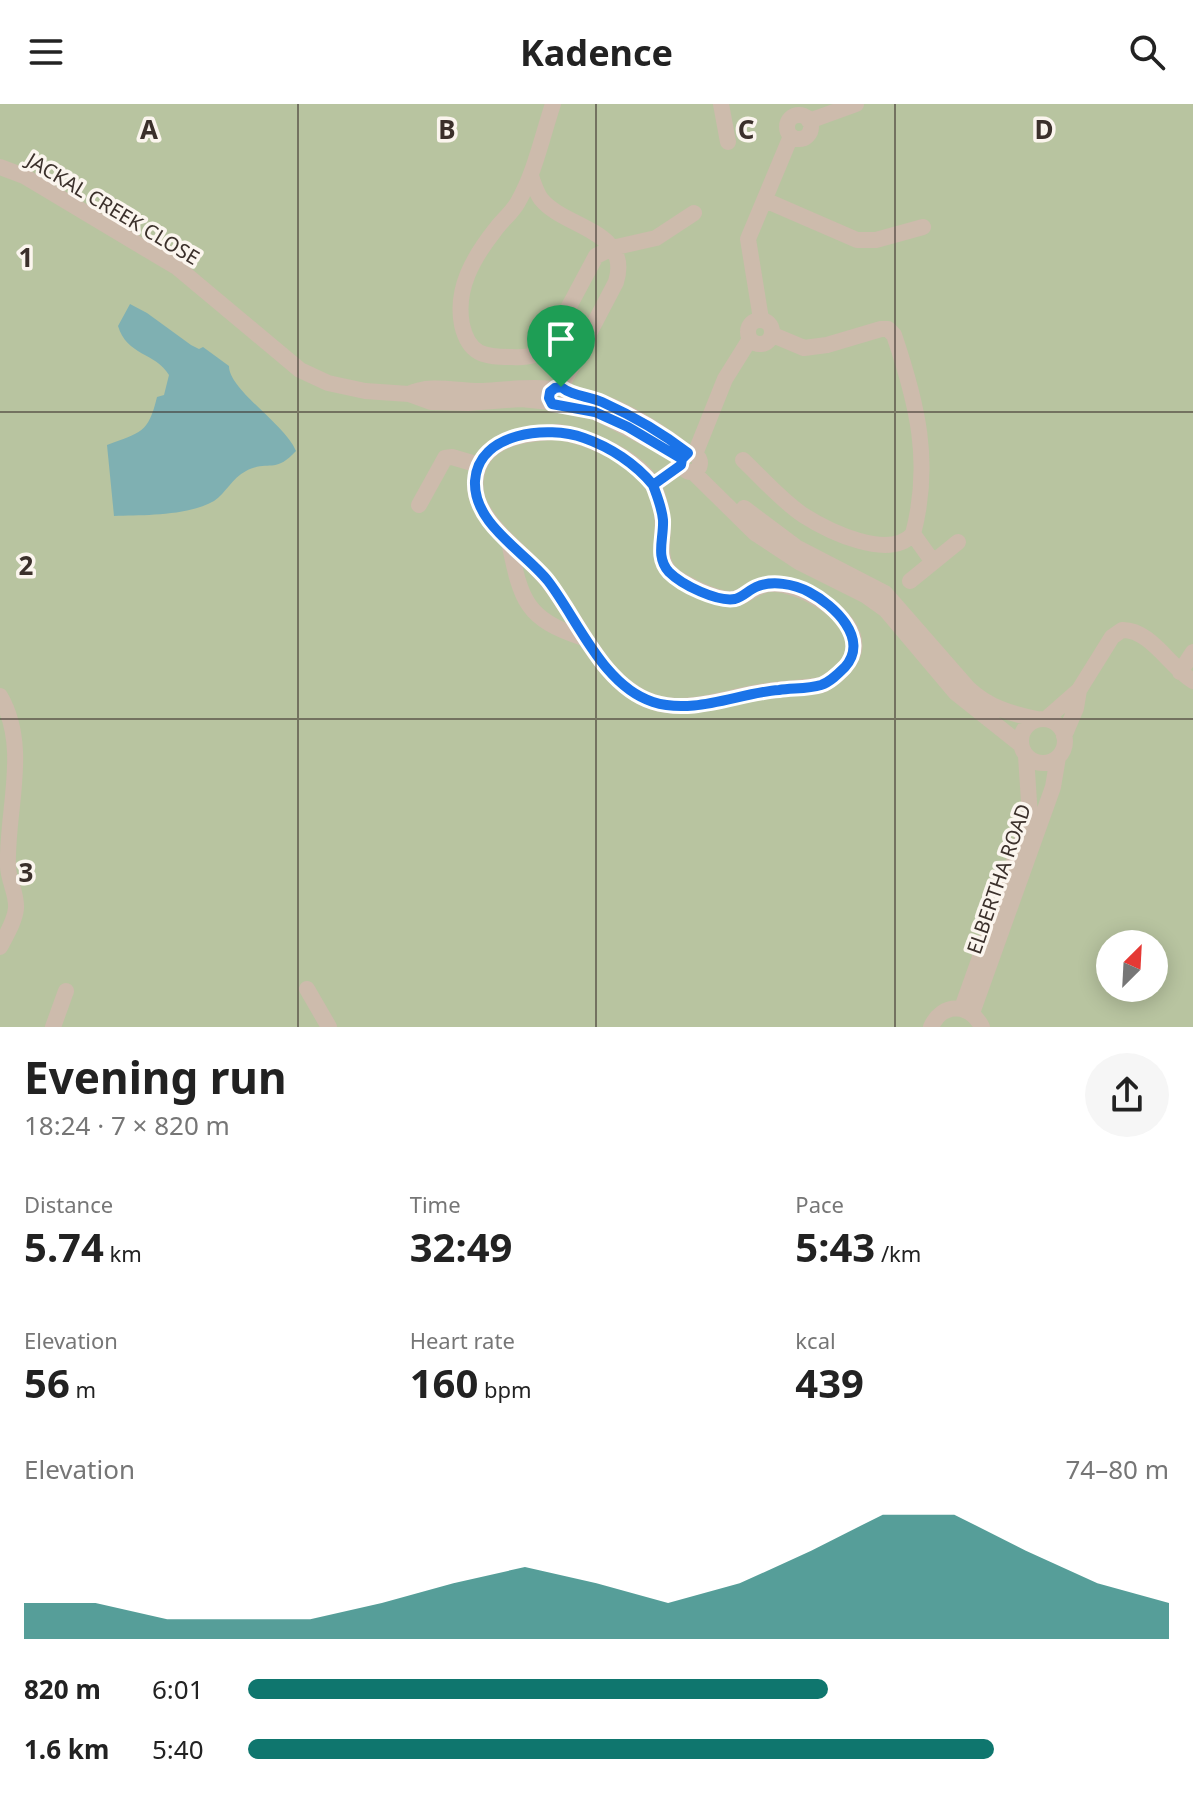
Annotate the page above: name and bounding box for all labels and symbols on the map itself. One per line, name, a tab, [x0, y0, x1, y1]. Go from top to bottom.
text: A	[140, 111, 158, 147]
text: B	[438, 111, 456, 147]
text: C	[738, 111, 754, 147]
text: D	[1034, 111, 1054, 147]
street label: JACKAL CREEK CLOSE	[20, 145, 205, 271]
text: 1	[19, 239, 33, 275]
pin	[527, 305, 595, 387]
text: 2	[19, 547, 34, 583]
street label: ELBERTHA ROAD	[960, 800, 1037, 958]
text: 3	[19, 854, 33, 890]
north arrow	[1096, 930, 1168, 1002]

